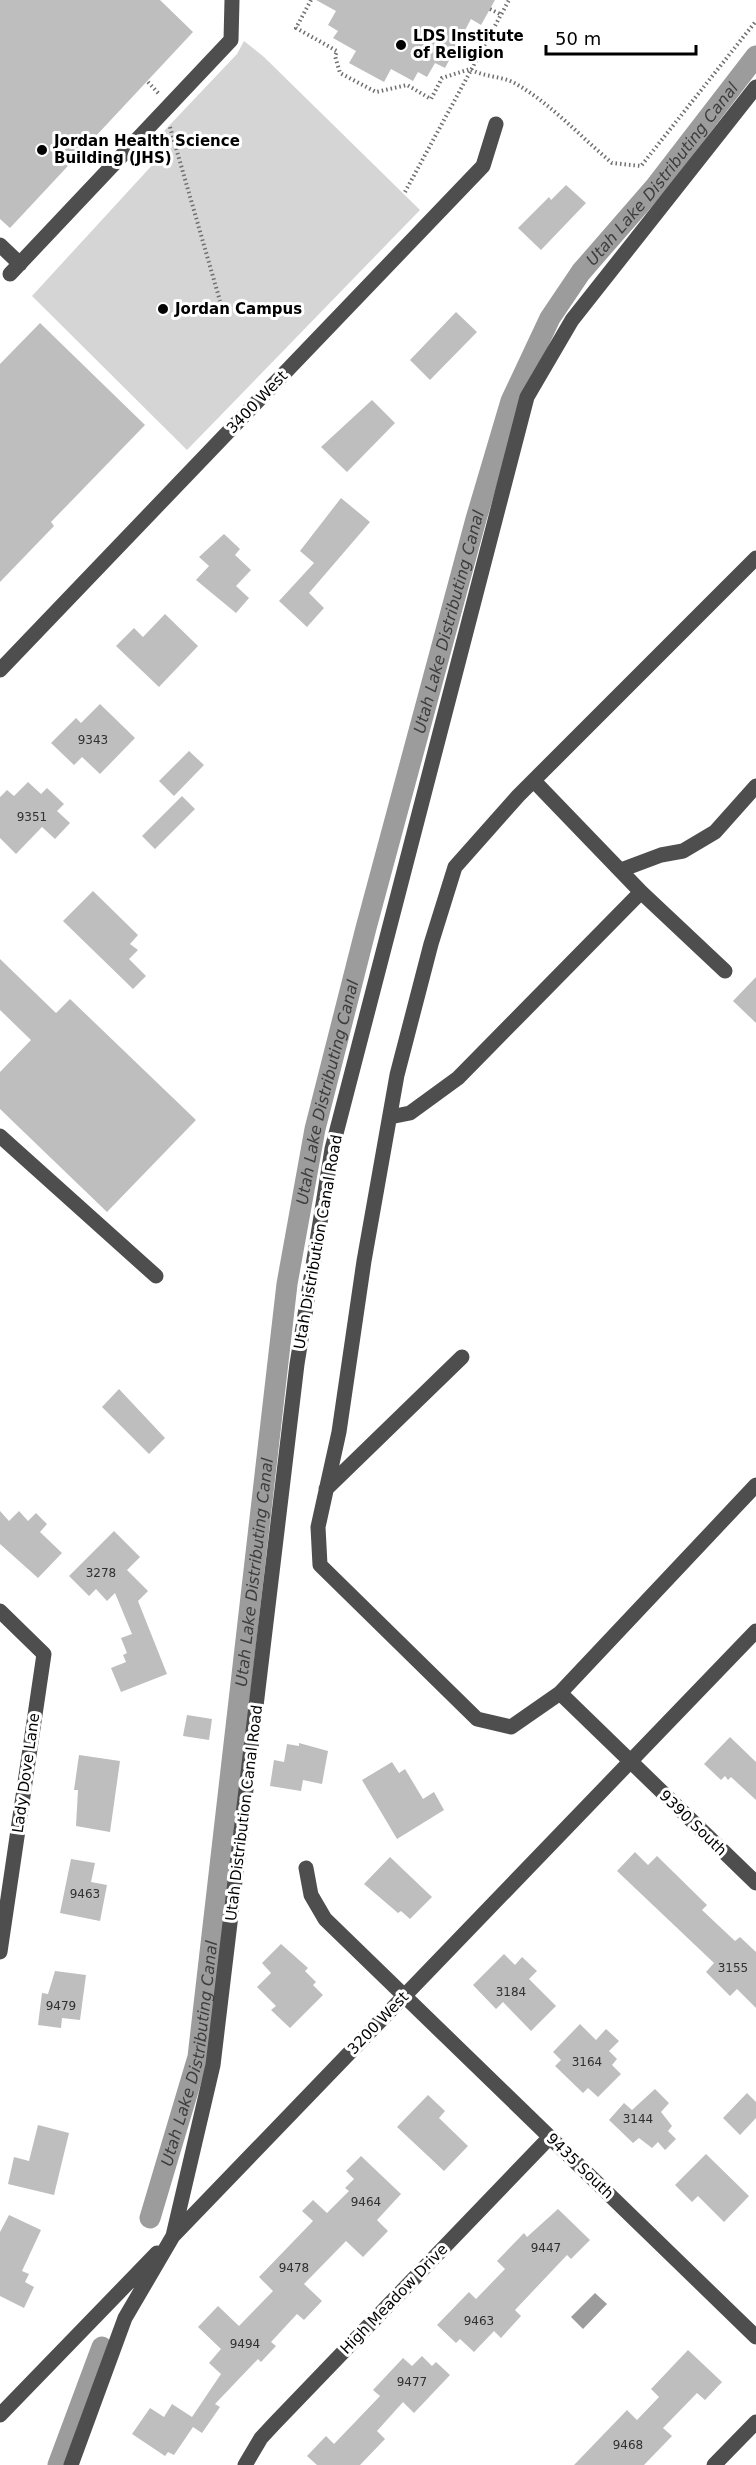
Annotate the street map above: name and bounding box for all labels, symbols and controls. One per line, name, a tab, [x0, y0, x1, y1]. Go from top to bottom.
scale bar	[546, 18, 696, 56]
place label: LDS Institute of Religion	[413, 27, 524, 62]
text: 50 m	[555, 28, 601, 49]
marker: LDS Institute of Religion	[394, 38, 408, 52]
water label: Utah Lake Distributing Canal	[582, 78, 742, 269]
place label: Jordan Health Science Building (JHS)	[53, 132, 240, 167]
marker: Jordan Health Science Building (JHS)	[35, 143, 49, 157]
place label: Jordan Campus	[174, 300, 302, 318]
marker: Jordan Campus	[156, 302, 170, 316]
street label: 3400 West	[223, 367, 291, 437]
water label: Utah Lake Distributing Canal	[409, 508, 488, 736]
house number: 9343	[78, 733, 108, 747]
house number: 9351	[17, 810, 47, 824]
water label: Utah Lake Distributing Canal	[292, 977, 362, 1206]
street label: Utah Distribution Canal Road	[290, 1133, 346, 1351]
water label: Utah Lake Distributing Canal	[231, 1456, 276, 1688]
house number: 3278	[86, 1566, 116, 1580]
street label: Utah Distribution Canal Road	[222, 1704, 266, 1922]
street label: Lady Dove Lane	[9, 1712, 43, 1834]
street label: 9390 South	[656, 1786, 730, 1860]
house number: 9463	[70, 1887, 100, 1901]
water label: Utah Lake Distributing Canal	[157, 1939, 221, 2168]
house number: 3155	[718, 1961, 748, 1975]
house number: 3184	[496, 1985, 526, 1999]
street label: 3200 West	[344, 1988, 412, 2058]
house number: 9479	[46, 1999, 76, 2013]
house number: 3164	[572, 2055, 602, 2069]
house number: 3144	[623, 2112, 653, 2126]
street label: 9435 South	[543, 2129, 617, 2203]
house number: 9464	[351, 2195, 381, 2209]
street label: High Meadow Drive	[337, 2240, 451, 2358]
house number: 9447	[531, 2241, 561, 2255]
house number: 9478	[279, 2261, 309, 2275]
house number: 9463	[464, 2314, 494, 2328]
house number: 9494	[230, 2337, 260, 2351]
house number: 9477	[397, 2375, 427, 2389]
house number: 9468	[613, 2438, 643, 2452]

